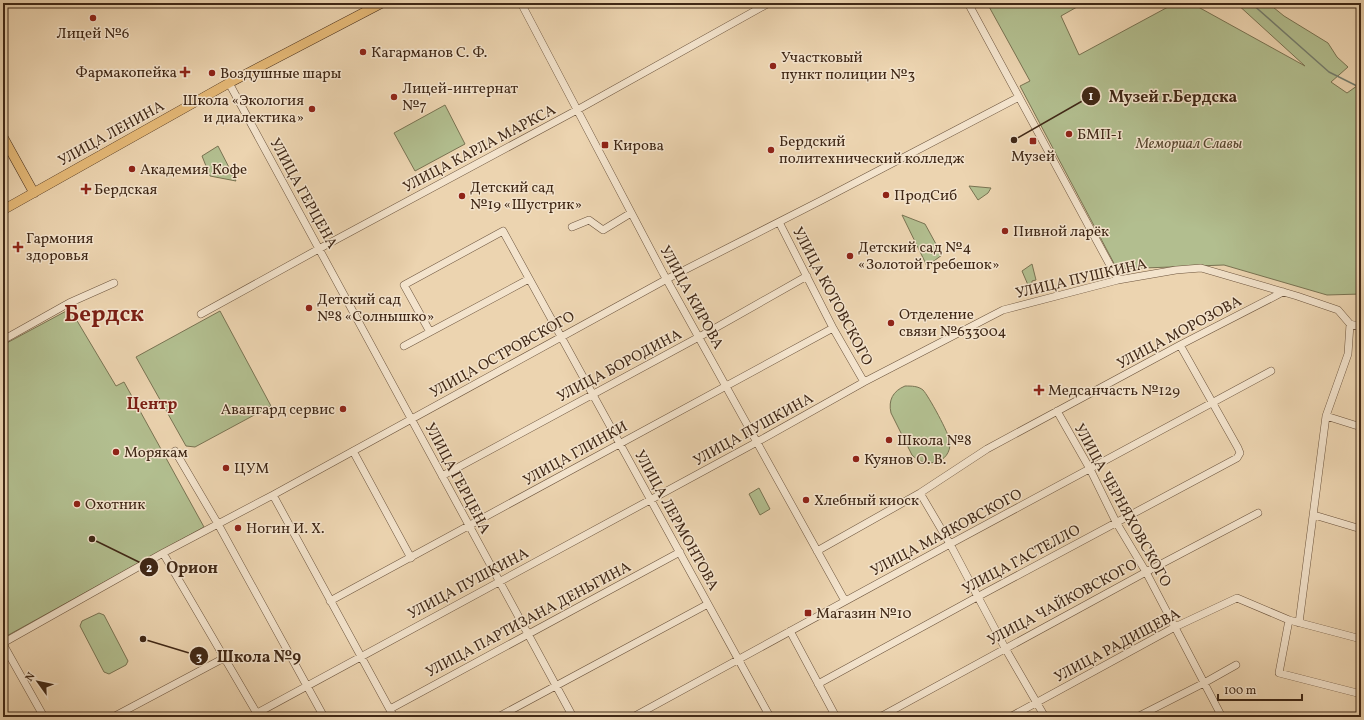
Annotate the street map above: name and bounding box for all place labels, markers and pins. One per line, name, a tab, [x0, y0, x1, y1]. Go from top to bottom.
marker: Лицей №6	[88, 13, 98, 23]
place label: Лицей №6	[57, 24, 129, 45]
place label: Кагарманов С. Ф.	[371, 43, 487, 64]
marker: Кагарманов С. Ф.	[358, 47, 368, 57]
place label: Участковый пункт полиции №3	[781, 48, 915, 86]
marker: Участковый пункт полиции №3	[768, 61, 778, 71]
place label: Фармакопейка	[76, 63, 177, 84]
place label: Воздушные шары	[220, 64, 342, 85]
marker: Фармакопейка	[180, 67, 190, 77]
marker: Воздушные шары	[207, 68, 217, 78]
place label: Лицей-интернат №7	[402, 79, 518, 117]
callout: Музей г.Бердска	[1081, 82, 1245, 110]
place label: Школа «Экология и диалектика»	[182, 91, 304, 129]
marker: Лицей-интернат №7	[389, 92, 399, 102]
marker: Школа «Экология и диалектика»	[307, 104, 317, 114]
place label: БМП-1	[1077, 125, 1123, 146]
marker: БМП-1	[1064, 129, 1074, 139]
place label: Бердский политехнический колледж	[779, 132, 965, 170]
place label: Кирова	[613, 136, 664, 157]
marker: Музей	[1028, 136, 1038, 146]
marker: Кирова	[600, 140, 610, 150]
marker: Бердский политехнический колледж	[766, 145, 776, 155]
place label: Музей	[1011, 147, 1055, 168]
place label: Академия Кофе	[140, 160, 247, 181]
marker: Академия Кофе	[127, 164, 137, 174]
place label: Детский сад №19 «Шустрик»	[470, 178, 582, 216]
place label: Бердская	[94, 180, 158, 201]
marker: Бердская	[81, 184, 91, 194]
place label: ПродСиб	[894, 186, 957, 207]
marker: ПродСиб	[881, 190, 891, 200]
marker: Детский сад №19 «Шустрик»	[457, 191, 467, 201]
place label: Пивной ларёк	[1013, 222, 1109, 243]
marker: Пивной ларёк	[1000, 226, 1010, 236]
place label: Гармония здоровья	[26, 229, 93, 267]
place label: Детский сад №4 «Золотой гребешок»	[858, 238, 999, 276]
marker: Гармония здоровья	[13, 242, 23, 252]
marker: Детский сад №4 «Золотой гребешок»	[845, 251, 855, 261]
place label: Детский сад №8 «Солнышко»	[317, 290, 434, 328]
marker: Детский сад №8 «Солнышко»	[304, 303, 314, 313]
place label: Отделение связи №633004	[899, 305, 1006, 343]
marker: Отделение связи №633004	[886, 318, 896, 328]
place label: Медсанчасть №129	[1048, 381, 1180, 402]
marker: Медсанчасть №129	[1033, 384, 1045, 396]
place label: Авангард сервис	[221, 400, 335, 421]
marker: Авангард сервис	[338, 404, 348, 414]
place label: Школа №8	[897, 431, 972, 452]
marker: Школа №8	[884, 435, 894, 445]
place label: Морякам	[124, 443, 188, 464]
marker: Морякам	[111, 447, 121, 457]
place label: Куянов О. В.	[864, 450, 946, 471]
marker: Куянов О. В.	[851, 454, 861, 464]
place label: ЦУМ	[234, 459, 269, 480]
marker: ЦУМ	[221, 463, 231, 473]
place label: Хлебный киоск	[814, 491, 919, 512]
place label: Охотник	[85, 495, 145, 516]
marker: Хлебный киоск	[801, 495, 811, 505]
marker: Охотник	[72, 499, 82, 509]
place label: Ногин И. Х.	[246, 519, 324, 540]
marker: Ногин И. Х.	[233, 523, 243, 533]
callout: Орион	[139, 553, 226, 581]
place label: Магазин №10	[816, 604, 912, 625]
marker: Магазин №10	[803, 608, 813, 618]
callout: Школа №9	[189, 642, 309, 670]

